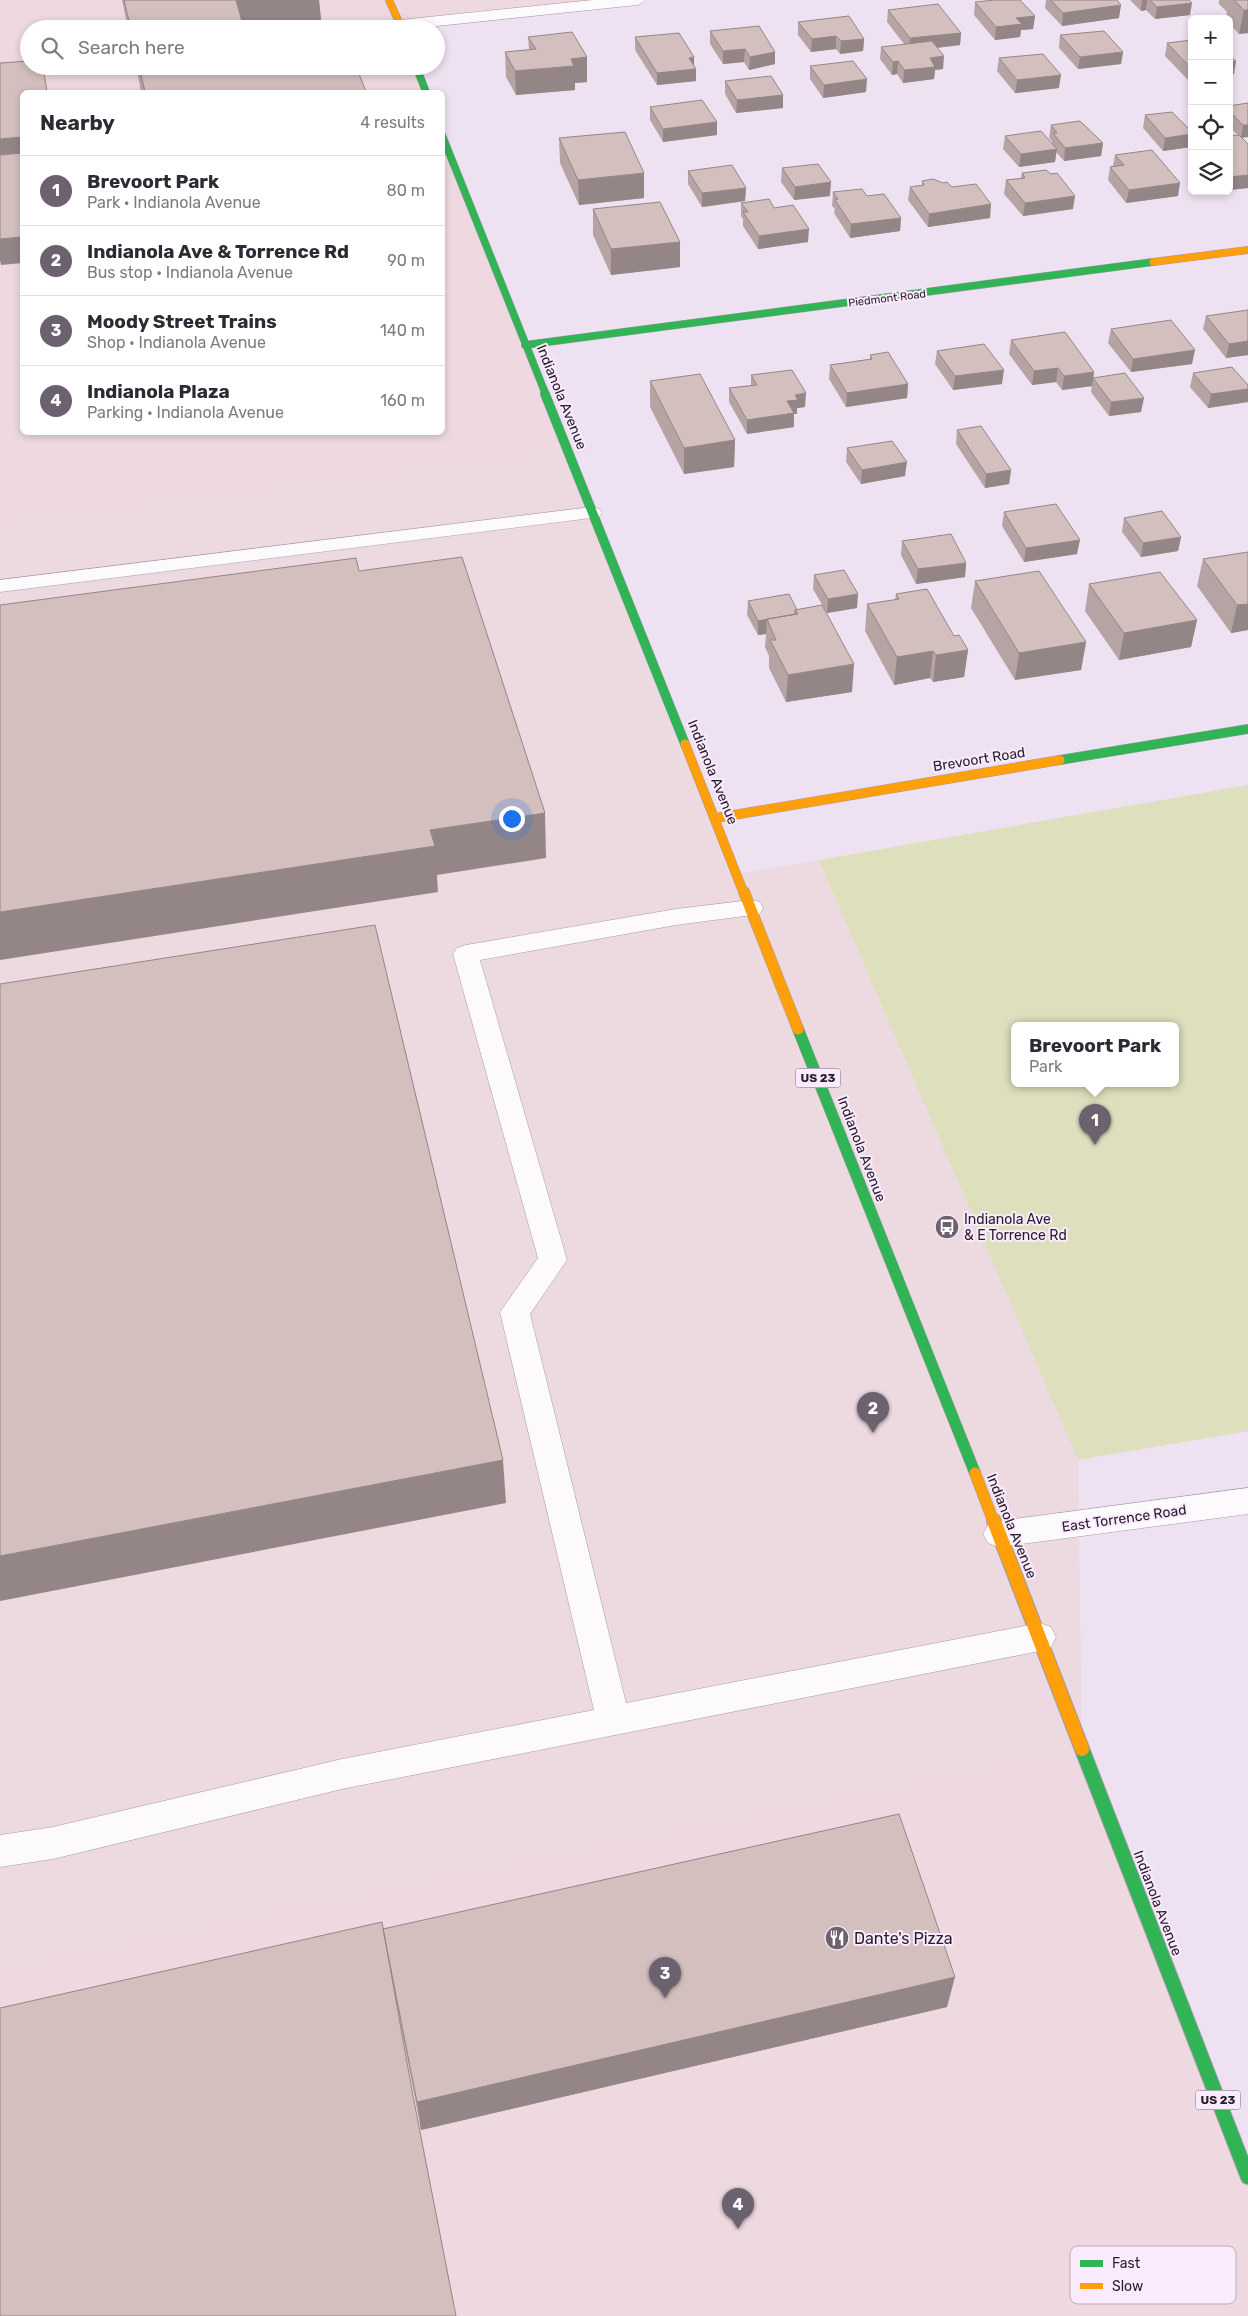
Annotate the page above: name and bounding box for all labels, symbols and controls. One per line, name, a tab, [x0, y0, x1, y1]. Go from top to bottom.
map controls	[1188, 15, 1233, 195]
button: +	[1188, 15, 1233, 60]
search box	[20, 20, 445, 75]
icon: search	[38, 34, 66, 62]
text: Search here	[78, 36, 185, 59]
button: −	[1188, 60, 1233, 105]
button: locate	[1188, 105, 1233, 150]
text: Nearby	[40, 110, 115, 135]
text: 4 results	[360, 113, 425, 132]
button: layers	[1188, 150, 1233, 195]
text: Brevoort Park	[87, 170, 219, 193]
text: 1	[52, 181, 60, 200]
text: 80 m	[387, 181, 425, 200]
text: Park · Indianola Avenue	[87, 193, 261, 212]
text: Indianola Ave & Torrence Rd	[87, 240, 349, 263]
text: 2	[51, 251, 61, 270]
text: 90 m	[387, 251, 425, 270]
text: Bus stop · Indianola Avenue	[87, 263, 293, 282]
street label: Piedmont Road	[847, 287, 927, 310]
text: Moody Street Trains	[87, 310, 277, 333]
text: 3	[51, 321, 61, 340]
text: 140 m	[380, 321, 425, 340]
text: Shop · Indianola Avenue	[87, 333, 266, 352]
street label: Indianola Avenue	[533, 342, 590, 452]
text: Indianola Plaza	[87, 380, 230, 403]
text: 4	[51, 391, 61, 410]
text: 160 m	[380, 391, 425, 410]
text: Parking · Indianola Avenue	[87, 403, 284, 422]
street label: Indianola Avenue	[684, 717, 741, 827]
street label: Brevoort Road	[932, 744, 1026, 775]
your location	[499, 806, 525, 832]
popup	[1011, 1022, 1179, 1087]
text: Brevoort Park	[1029, 1034, 1161, 1057]
text: Park	[1029, 1057, 1062, 1076]
road number: US 23	[796, 1068, 840, 1088]
street label: Indianola Avenue	[834, 1094, 890, 1204]
pin: 1	[1079, 1104, 1111, 1145]
place label: Indianola Ave & E Torrence Rd	[964, 1211, 1067, 1244]
bus stop icon: Indianola Ave & E Torrence Rd	[934, 1214, 960, 1240]
pin: 2	[857, 1392, 889, 1433]
street label: Indianola Avenue	[983, 1471, 1040, 1581]
street label: East Torrence Road	[1061, 1501, 1187, 1536]
street label: Indianola Avenue	[1130, 1848, 1186, 1958]
restaurant icon: Dante's Pizza	[824, 1925, 850, 1951]
place label: Dante's Pizza	[854, 1929, 953, 1948]
pin: 3	[649, 1957, 681, 1998]
road number: US 23	[1196, 2090, 1240, 2110]
pin: 4	[722, 2188, 754, 2229]
legend	[1070, 2246, 1236, 2304]
text: Fast	[1112, 2255, 1141, 2272]
text: Slow	[1112, 2278, 1143, 2295]

